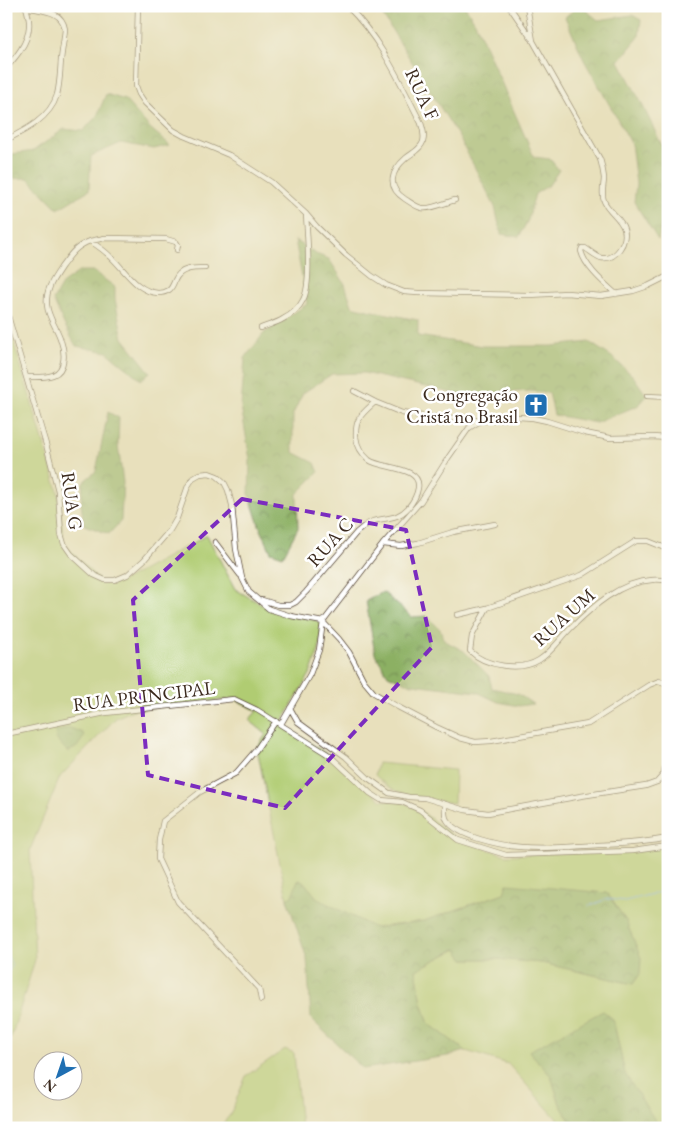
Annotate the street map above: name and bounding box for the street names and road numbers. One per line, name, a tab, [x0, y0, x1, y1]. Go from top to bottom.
street label: RUA F	[399, 64, 445, 124]
street label: RUA G	[56, 470, 88, 532]
street label: RUA C	[301, 512, 359, 572]
street label: RUA UM	[528, 582, 600, 652]
street label: RUA PRINCIPAL	[71, 675, 217, 717]

